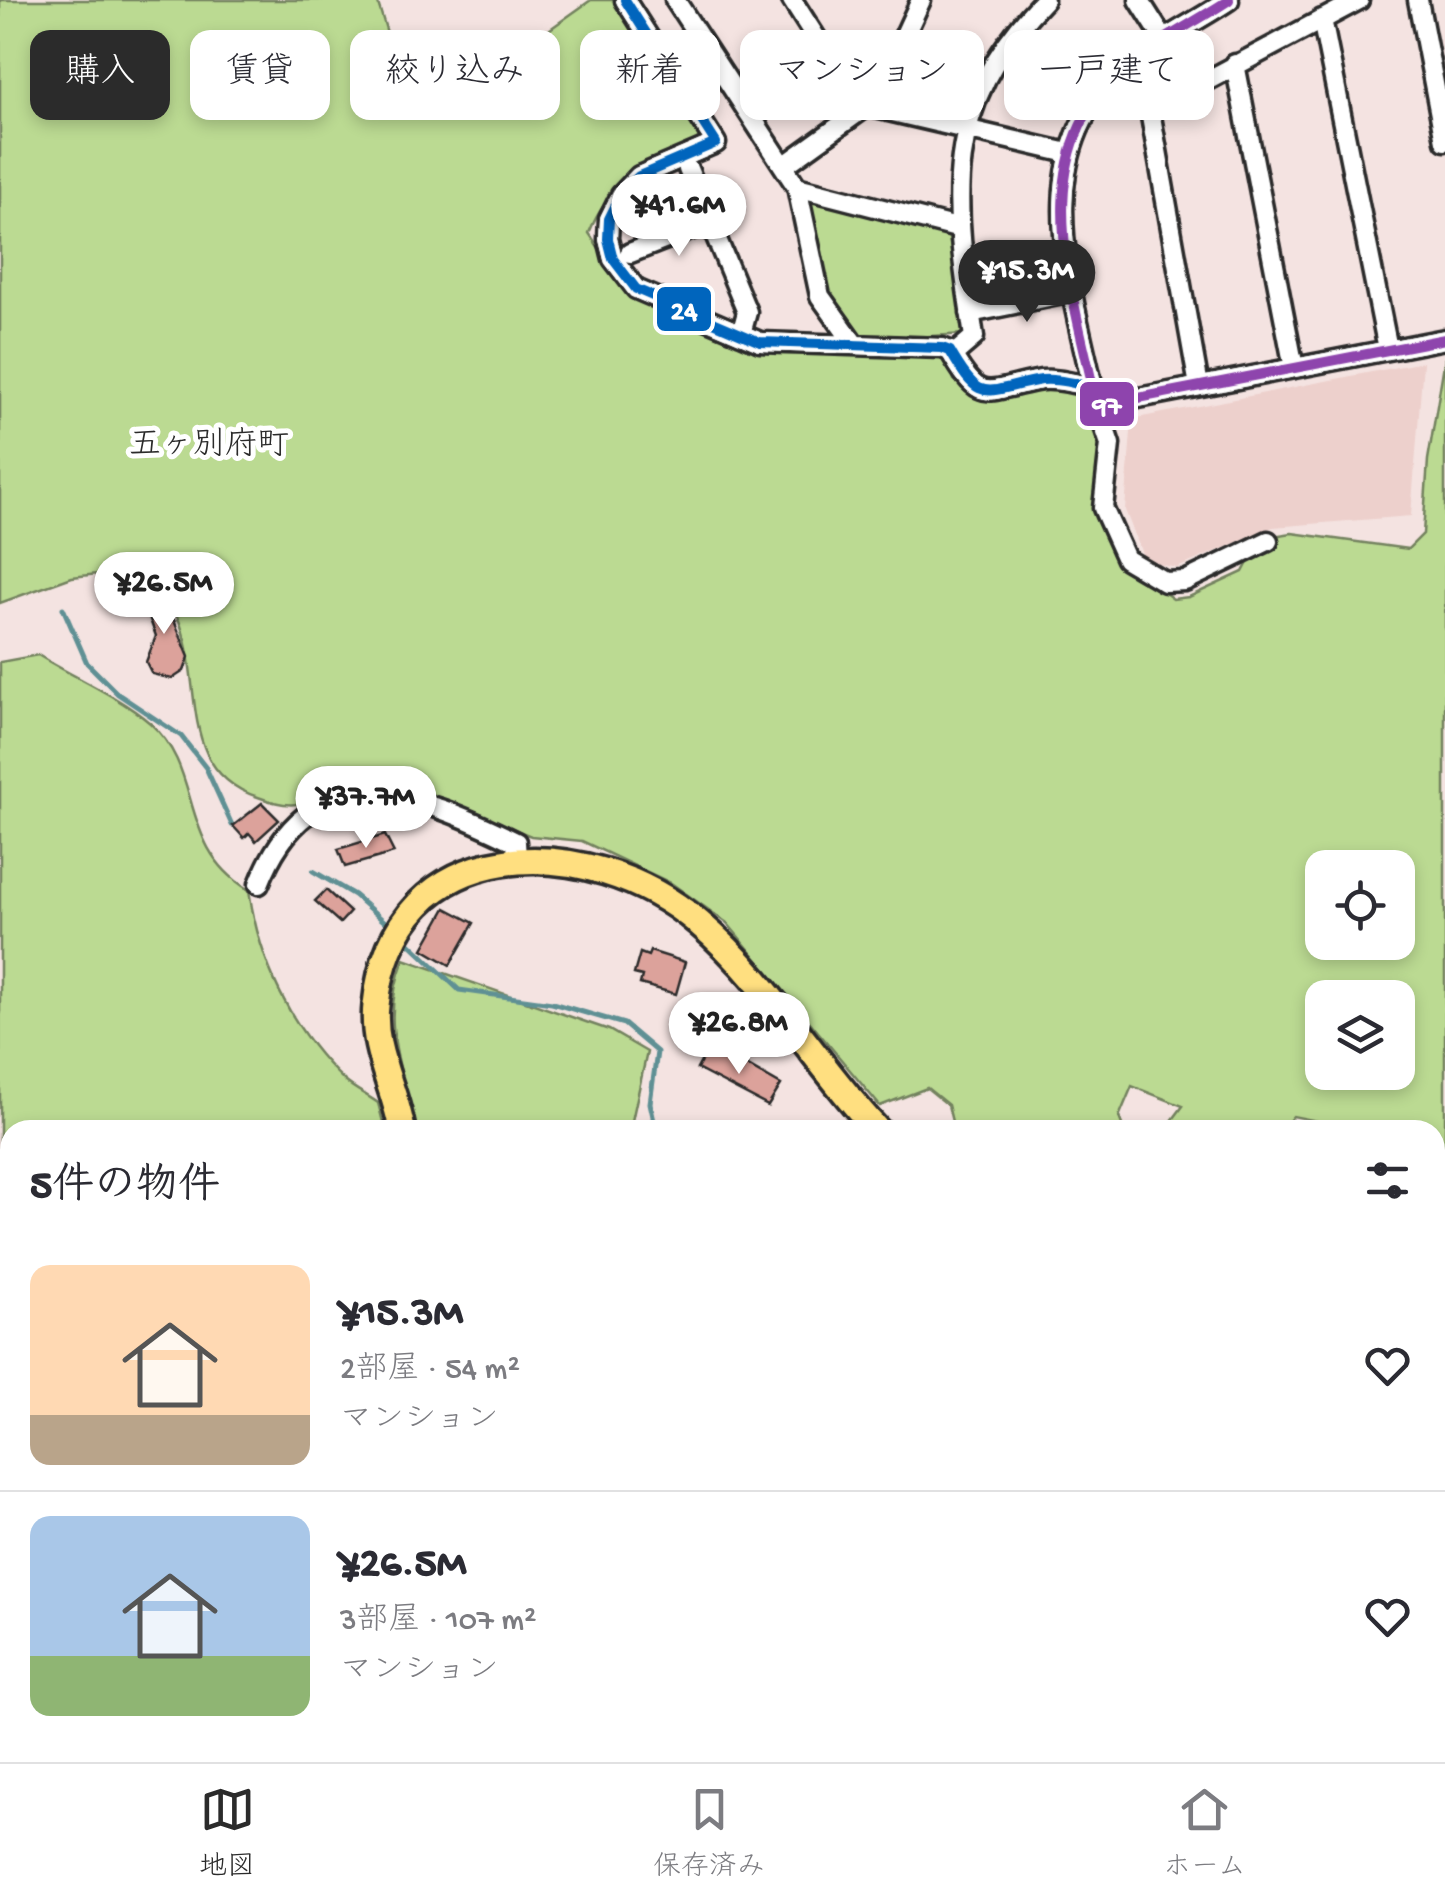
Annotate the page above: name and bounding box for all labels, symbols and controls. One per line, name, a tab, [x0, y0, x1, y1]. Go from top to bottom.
chip: 購入	[30, 30, 170, 120]
chip: 賃貸	[190, 30, 330, 120]
chip: 絞り込み	[350, 30, 560, 120]
chip: 新着	[580, 30, 720, 120]
chip: マンション	[740, 30, 984, 120]
chip: 一戸建て	[1004, 30, 1214, 120]
pin: ¥41.6M	[598, 174, 760, 259]
text: ¥41.6M	[633, 187, 725, 225]
pin: ¥15.3M	[946, 240, 1108, 325]
text: ¥15.3M	[980, 253, 1074, 291]
line badge: 24	[655, 285, 713, 333]
text: 24	[671, 297, 698, 330]
line badge: 97	[1078, 380, 1136, 428]
text: 97	[1091, 392, 1123, 425]
district label: 五ヶ別府町	[129, 427, 289, 466]
pin: ¥26.5M	[83, 552, 245, 637]
text: ¥26.5M	[116, 565, 212, 603]
pin: ¥37.7M	[285, 766, 447, 851]
text: ¥37.7M	[318, 779, 414, 817]
map controls	[1305, 850, 1415, 1090]
button: locate	[1305, 850, 1415, 960]
button: layers	[1305, 980, 1415, 1090]
pin: ¥26.8M	[658, 992, 820, 1077]
text: ¥26.8M	[691, 1005, 787, 1043]
icon: filters	[1360, 1153, 1415, 1208]
text: 5件の物件	[30, 1164, 220, 1213]
text: ¥15.3M	[340, 1291, 463, 1340]
icon: home	[110, 1305, 230, 1425]
icon: heart	[1360, 1338, 1415, 1393]
text: 2部屋 · 54 m²	[340, 1352, 520, 1390]
text: マンション	[340, 1402, 499, 1440]
text: ¥26.5M	[340, 1542, 466, 1591]
icon: home	[110, 1556, 230, 1676]
icon: heart	[1360, 1589, 1415, 1644]
text: 3部屋 · 107 m²	[340, 1603, 537, 1641]
text: マンション	[340, 1653, 499, 1691]
tab: 地図	[199, 1782, 255, 1885]
tab: 保存済み	[653, 1782, 765, 1885]
tab: ホーム	[1163, 1782, 1246, 1885]

